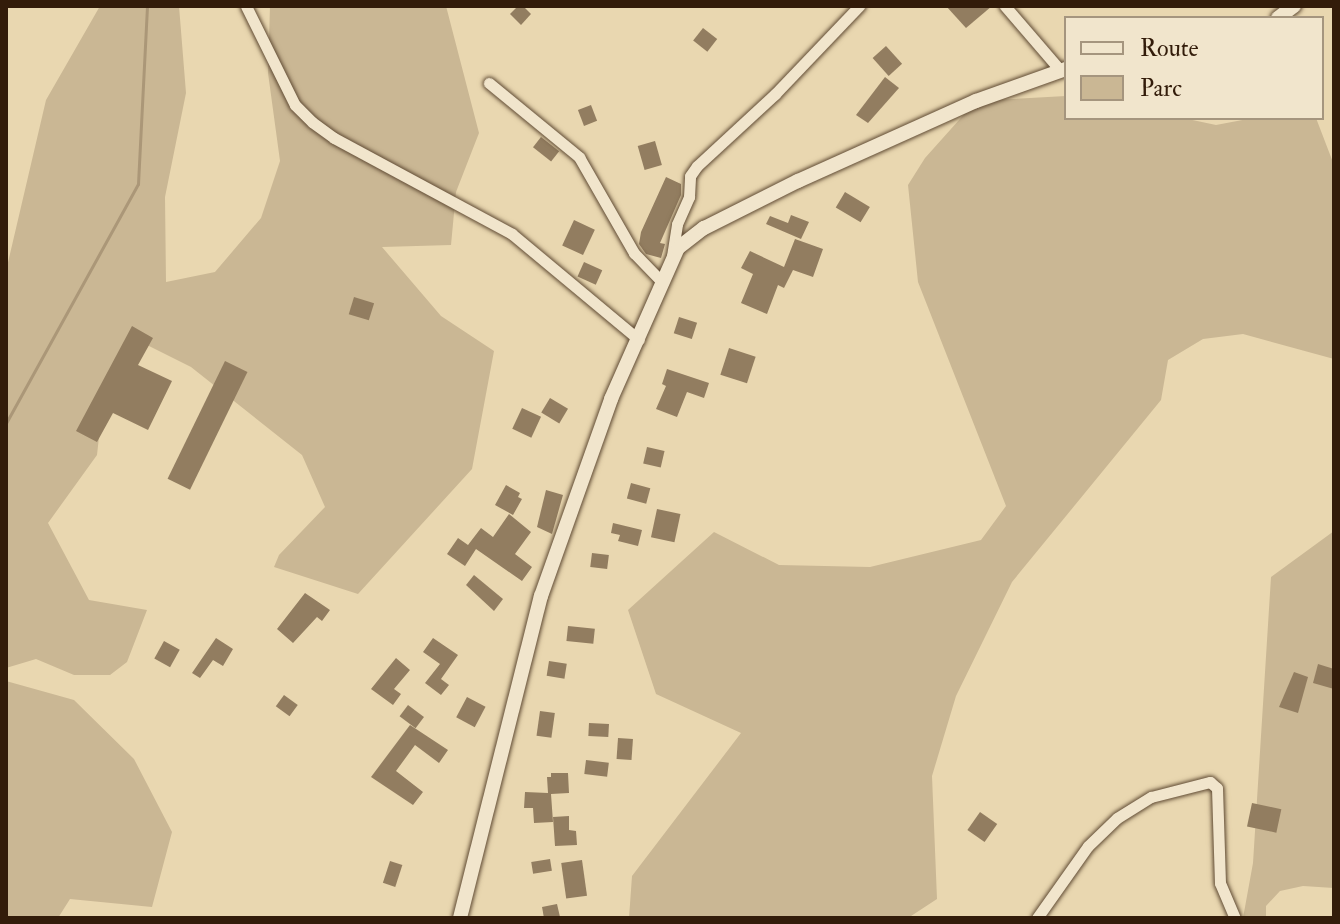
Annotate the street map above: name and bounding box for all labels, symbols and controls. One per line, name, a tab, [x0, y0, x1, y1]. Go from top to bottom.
legend	[1064, 16, 1324, 120]
text: Route	[1140, 33, 1199, 64]
text: Parc	[1140, 73, 1182, 104]

